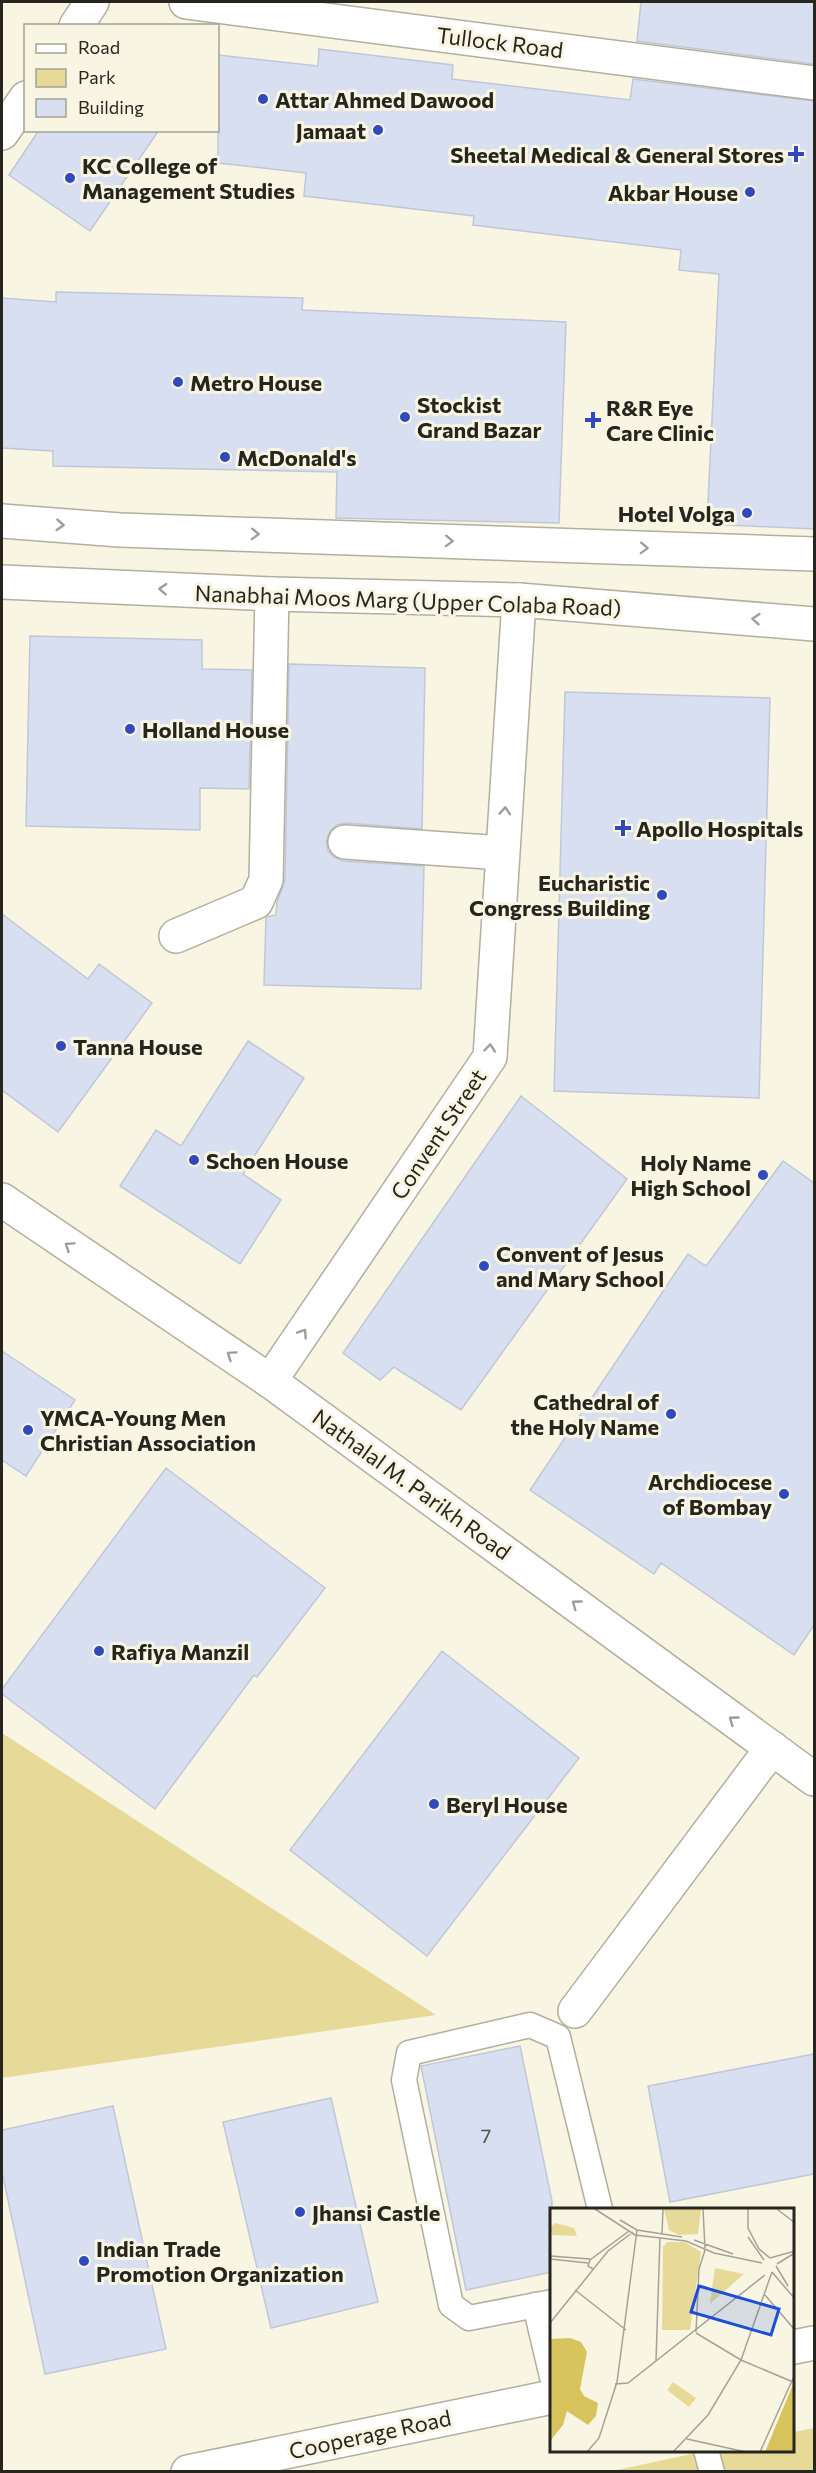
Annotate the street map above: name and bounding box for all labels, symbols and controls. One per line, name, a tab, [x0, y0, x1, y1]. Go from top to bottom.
street label: Tullock Road	[435, 21, 565, 63]
legend	[24, 24, 219, 132]
text: Road	[78, 36, 120, 58]
text: Park	[78, 66, 116, 88]
place label: Attar Ahmed Dawood	[275, 86, 494, 113]
marker: Attar Ahmed Dawood	[256, 92, 270, 106]
text: Building	[78, 96, 144, 118]
place label: Jamaat	[296, 117, 366, 144]
marker: Jamaat	[371, 123, 385, 137]
place label: Sheetal Medical & General Stores	[450, 141, 784, 168]
marker: Sheetal Medical & General Stores	[789, 147, 803, 161]
place label: KC College of Management Studies	[82, 152, 295, 204]
marker: KC College of Management Studies	[63, 171, 77, 185]
place label: Akbar House	[608, 179, 738, 206]
marker: Akbar House	[743, 185, 757, 199]
place label: Metro House	[190, 369, 322, 396]
marker: Metro House	[171, 375, 185, 389]
place label: Stockist Grand Bazar	[417, 391, 541, 443]
place label: R&R Eye Care Clinic	[606, 394, 714, 446]
marker: Stockist Grand Bazar	[398, 410, 412, 424]
marker: R&R Eye Care Clinic	[584, 411, 602, 429]
place label: McDonald's	[237, 444, 356, 471]
marker: McDonald's	[218, 450, 232, 464]
place label: Hotel Volga	[618, 500, 735, 527]
marker: Hotel Volga	[740, 506, 754, 520]
one-way arrow	[55, 518, 64, 531]
one-way arrow	[250, 528, 259, 541]
one-way arrow	[445, 535, 454, 548]
one-way arrow	[640, 542, 649, 554]
street label: Nanabhai Moos Marg (Upper Colaba Road)	[194, 579, 622, 621]
one-way arrow	[159, 582, 168, 595]
one-way arrow	[752, 613, 761, 626]
place label: Holland House	[142, 716, 289, 743]
marker: Holland House	[123, 722, 137, 736]
one-way arrow	[498, 807, 511, 816]
place label: Apollo Hospitals	[636, 815, 803, 842]
marker: Apollo Hospitals	[614, 819, 632, 837]
place label: Eucharistic Congress Building	[469, 869, 650, 921]
marker: Eucharistic Congress Building	[655, 888, 669, 902]
place label: Tanna House	[73, 1033, 203, 1060]
marker: Tanna House	[54, 1039, 68, 1053]
one-way arrow	[483, 1043, 496, 1052]
street label: Convent Street	[385, 1064, 491, 1204]
place label: Schoen House	[206, 1147, 348, 1174]
place label: Holy Name High School	[630, 1149, 751, 1201]
marker: Schoen House	[187, 1153, 201, 1167]
marker: Holy Name High School	[756, 1168, 770, 1182]
place label: Convent of Jesus and Mary School	[496, 1240, 664, 1292]
one-way arrow	[65, 1242, 76, 1253]
marker: Convent of Jesus and Mary School	[477, 1259, 491, 1273]
one-way arrow	[296, 1328, 307, 1339]
one-way arrow	[227, 1350, 237, 1362]
place label: Cathedral of the Holy Name	[510, 1388, 660, 1440]
street label: Nathalal M. Parikh Road	[308, 1403, 516, 1565]
place label: YMCA-Young Men Christian Association	[40, 1404, 256, 1456]
marker: Cathedral of the Holy Name	[664, 1407, 678, 1421]
marker: YMCA-Young Men Christian Association	[21, 1423, 35, 1437]
place label: Archdiocese of Bombay	[648, 1468, 772, 1520]
marker: Archdiocese of Bombay	[777, 1487, 791, 1501]
one-way arrow	[571, 1601, 582, 1612]
place label: Rafiya Manzil	[111, 1638, 249, 1665]
marker: Rafiya Manzil	[92, 1644, 106, 1658]
one-way arrow	[729, 1716, 740, 1727]
place label: Beryl House	[446, 1791, 568, 1818]
marker: Beryl House	[427, 1797, 441, 1811]
house number: 7	[481, 2123, 491, 2147]
place label: Jhansi Castle	[312, 2199, 440, 2226]
marker: Jhansi Castle	[293, 2205, 307, 2219]
inset map	[550, 2208, 795, 2452]
place label: Indian Trade Promotion Organization	[96, 2235, 344, 2287]
marker: Indian Trade Promotion Organization	[77, 2254, 91, 2268]
street label: Cooperage Road	[287, 2404, 453, 2464]

